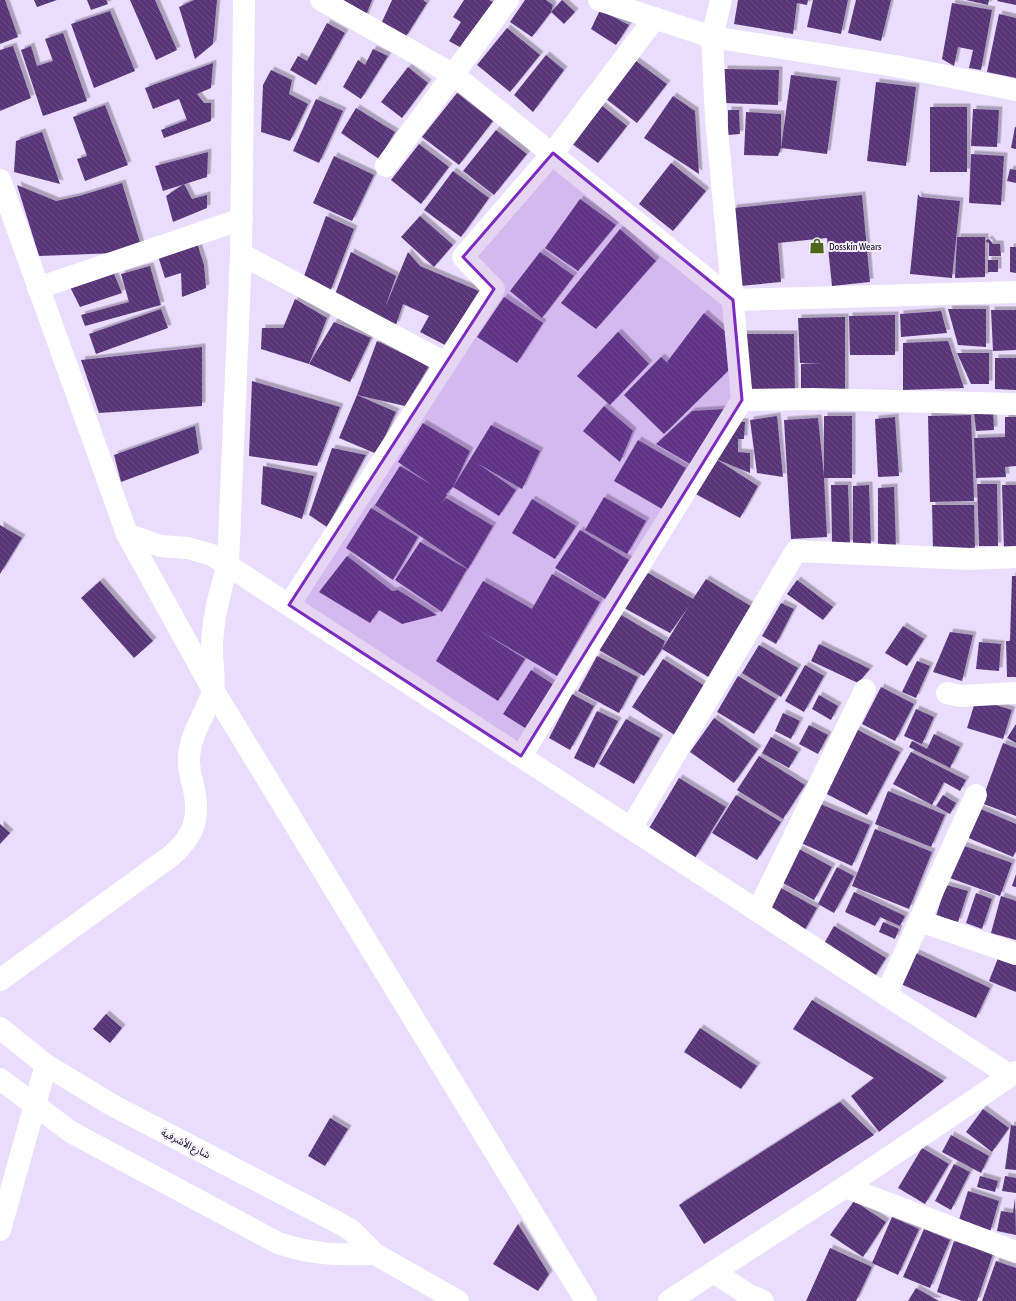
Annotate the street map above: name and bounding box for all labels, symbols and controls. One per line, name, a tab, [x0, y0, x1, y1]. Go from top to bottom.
shop icon: Dosskin Wears	[808, 237, 826, 255]
place label: Dosskin Wears	[829, 241, 882, 252]
street label: شارع الأشرفية	[158, 1126, 212, 1162]

